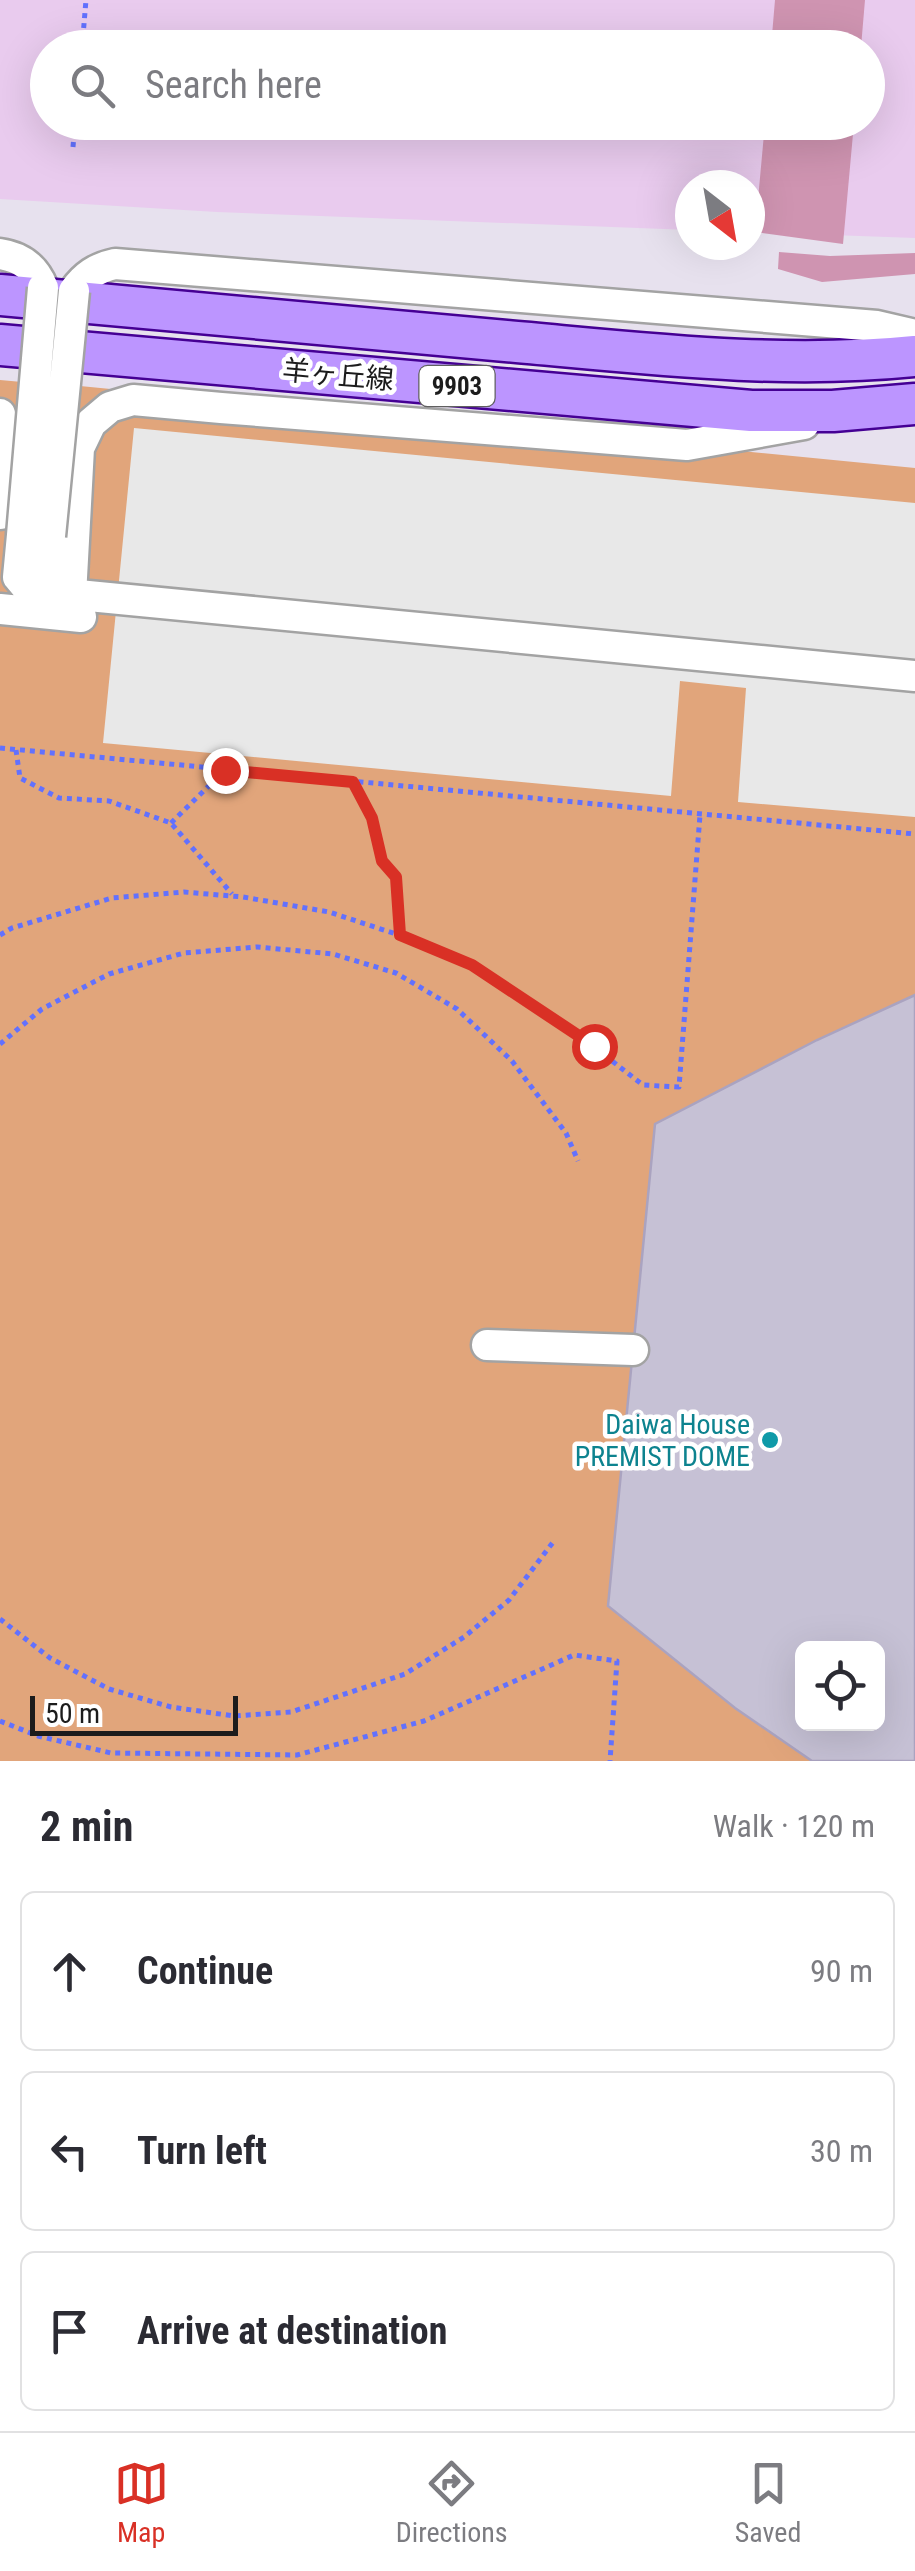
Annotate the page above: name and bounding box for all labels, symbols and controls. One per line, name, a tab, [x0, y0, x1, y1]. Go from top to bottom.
search box	[30, 30, 885, 140]
icon: search	[65, 58, 120, 113]
text: Search here	[145, 63, 322, 107]
north arrow	[675, 170, 765, 260]
street label: 羊ヶ丘線	[281, 354, 395, 396]
road number: 9903	[420, 366, 494, 406]
route end	[203, 748, 249, 794]
route start	[572, 1024, 618, 1070]
place label: Daiwa House PREMIST DOME	[575, 1408, 750, 1473]
marker: Daiwa House PREMIST DOME	[759, 1429, 781, 1451]
map controls	[795, 1641, 885, 1731]
button: locate	[795, 1641, 885, 1731]
scale bar	[30, 1691, 238, 1736]
text: 50 m	[45, 1697, 100, 1730]
text: 2 min	[40, 1802, 133, 1851]
text: Walk · 120 m	[713, 1807, 875, 1845]
icon: ahead	[42, 1944, 97, 1999]
text: Continue	[137, 1949, 273, 1993]
text: 90 m	[810, 1952, 873, 1990]
icon: left	[42, 2124, 97, 2179]
text: Turn left	[137, 2129, 267, 2173]
text: 30 m	[810, 2132, 873, 2170]
icon: arrive	[42, 2304, 97, 2359]
text: Arrive at destination	[137, 2309, 447, 2353]
tab: Map	[114, 2456, 169, 2549]
tab: Directions	[396, 2456, 508, 2549]
tab: Saved	[735, 2456, 801, 2549]

